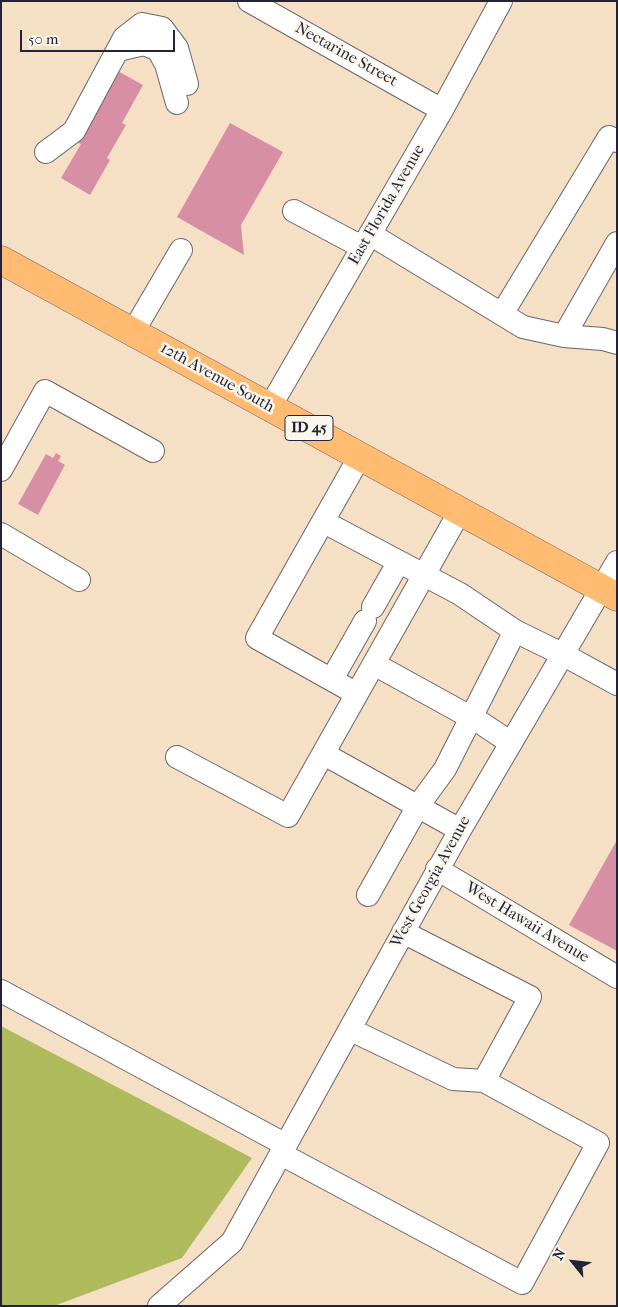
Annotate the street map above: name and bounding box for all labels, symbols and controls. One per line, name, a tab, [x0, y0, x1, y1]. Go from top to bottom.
street label: Nectarine Street	[291, 19, 401, 91]
scale bar	[22, 20, 178, 52]
text: 50 m	[28, 30, 58, 48]
street label: East Florida Avenue	[345, 141, 429, 269]
street label: 12th Avenue South	[157, 339, 277, 417]
road number: ID 45	[285, 416, 333, 440]
street label: West Georgia Avenue	[387, 813, 475, 951]
street label: West Hawaii Avenue	[462, 878, 592, 968]
north arrow	[548, 1237, 598, 1287]
text: N	[549, 1246, 569, 1263]

